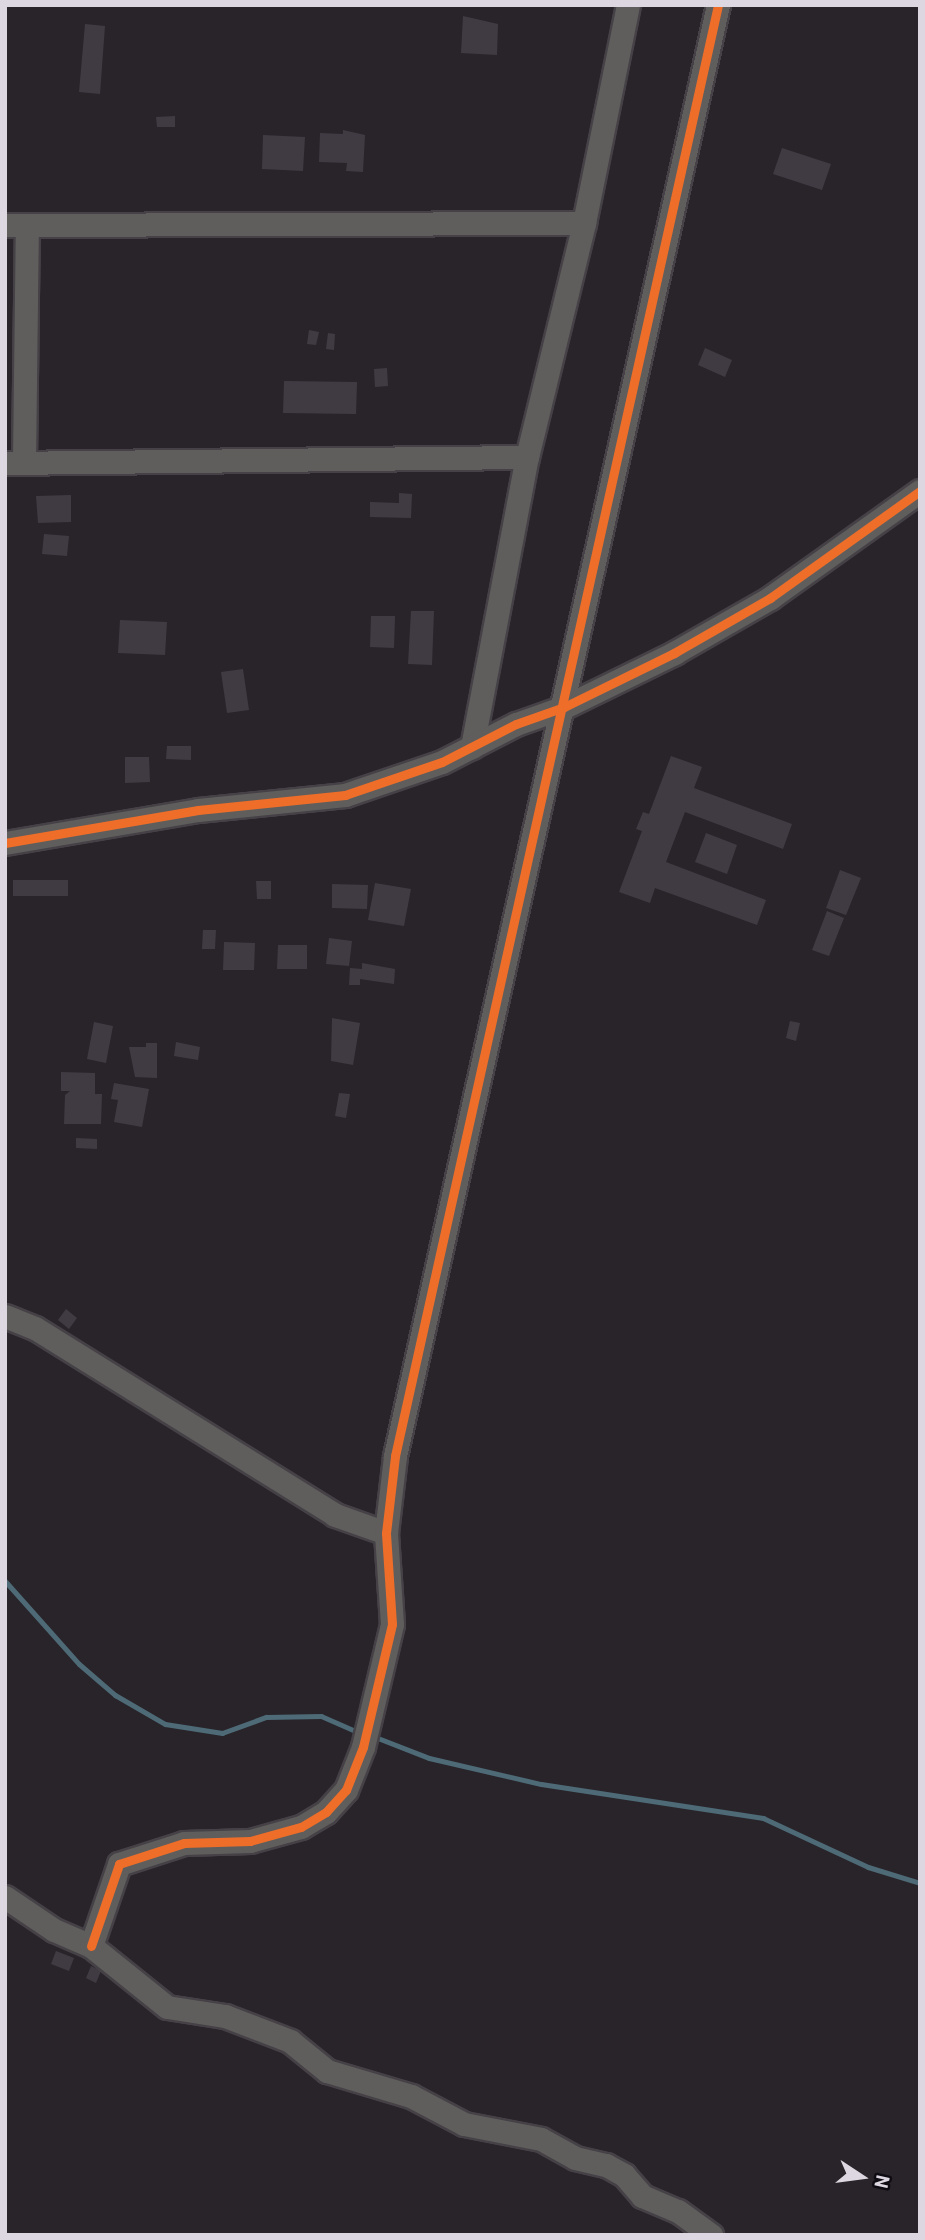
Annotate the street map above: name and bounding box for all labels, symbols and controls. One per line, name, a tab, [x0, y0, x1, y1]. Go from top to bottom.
north arrow	[827, 2142, 897, 2212]
text: N	[870, 2173, 896, 2191]

